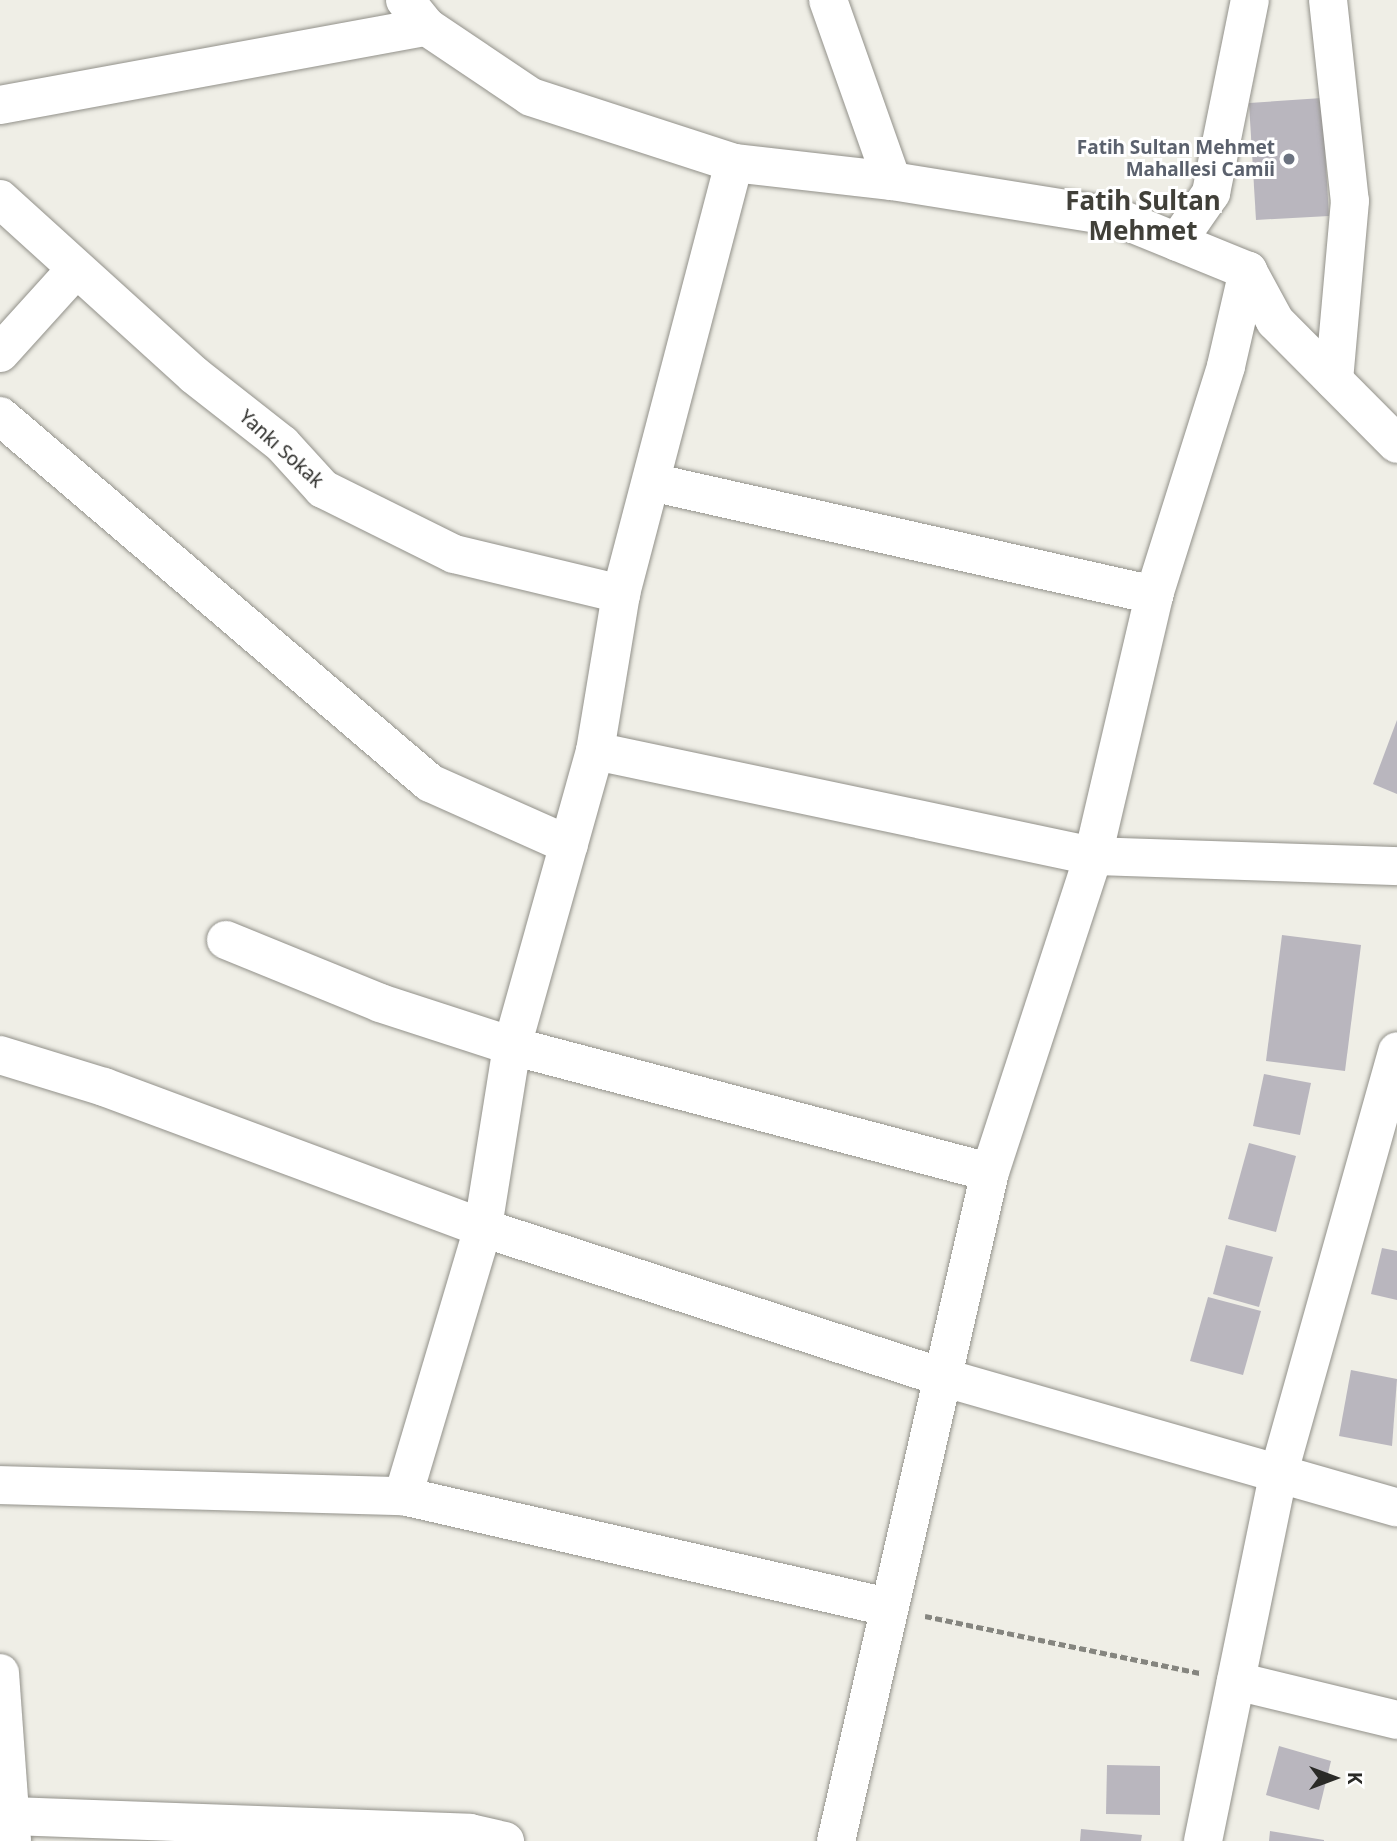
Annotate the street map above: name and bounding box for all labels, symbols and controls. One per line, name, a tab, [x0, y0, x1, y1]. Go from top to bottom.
place label: Fatih Sultan Mehmet Mahallesi Camii	[1077, 137, 1275, 181]
marker: Fatih Sultan Mehmet Mahallesi Camii	[1281, 151, 1297, 167]
district label: Fatih Sultan Mehmet	[1065, 185, 1221, 246]
street label: Yankı Sokak	[234, 405, 328, 493]
north arrow	[1299, 1743, 1369, 1813]
text: K	[1342, 1772, 1368, 1784]

